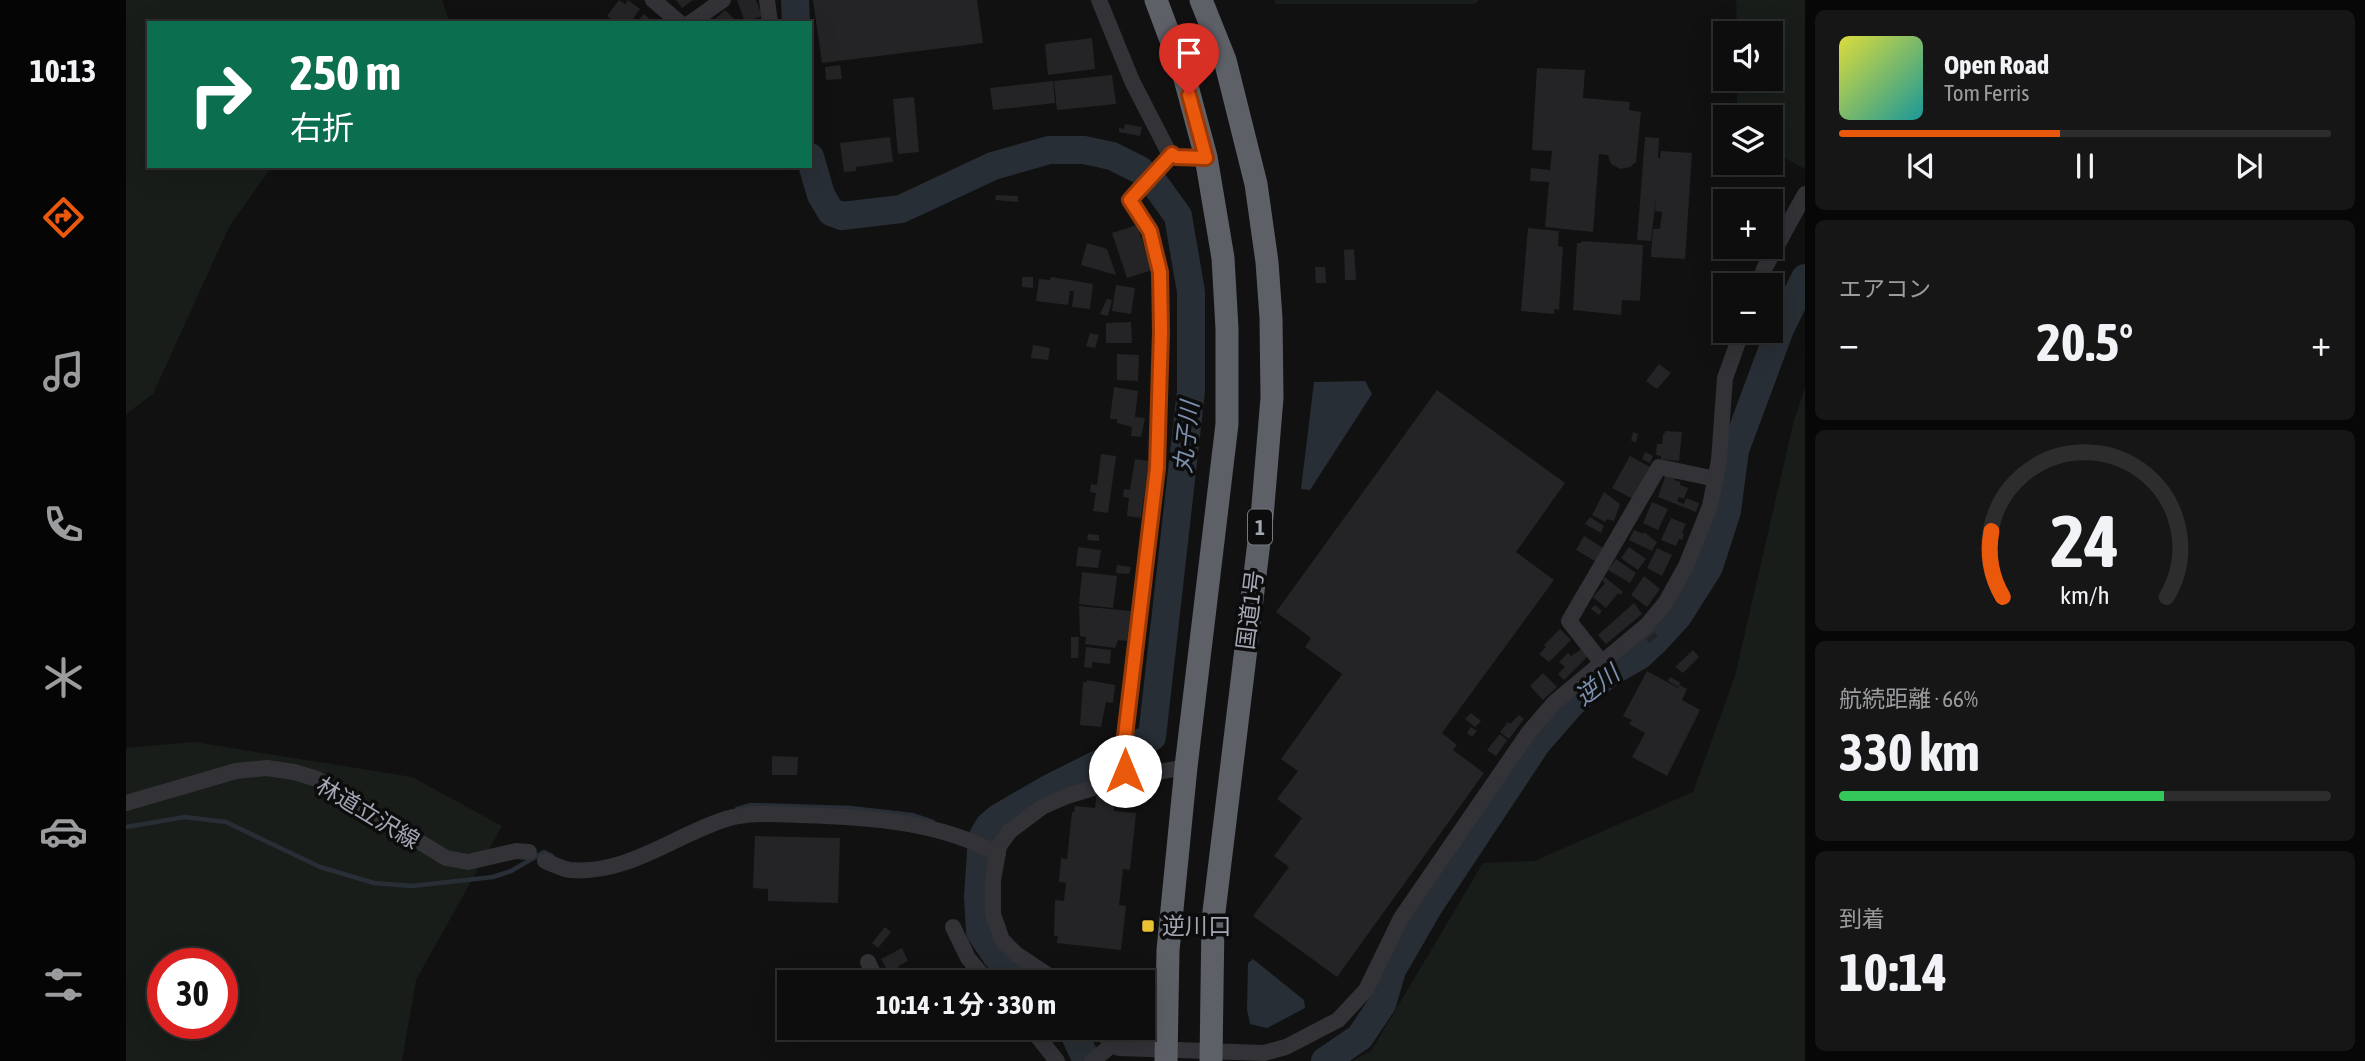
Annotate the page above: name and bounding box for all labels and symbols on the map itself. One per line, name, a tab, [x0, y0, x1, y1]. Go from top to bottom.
pin	[1159, 23, 1219, 95]
water label: 丸子川	[1169, 397, 1204, 474]
road number: 1	[1248, 510, 1272, 544]
street label: 国道1号	[1232, 569, 1268, 651]
water label: 逆川	[1570, 658, 1627, 710]
position arrow	[1088, 734, 1162, 808]
street label: 林道立沢線	[312, 772, 424, 854]
place label: 逆川口	[1162, 913, 1231, 939]
marker: 逆川口	[1140, 918, 1156, 934]
speed limit sign: 30	[147, 948, 238, 1039]

